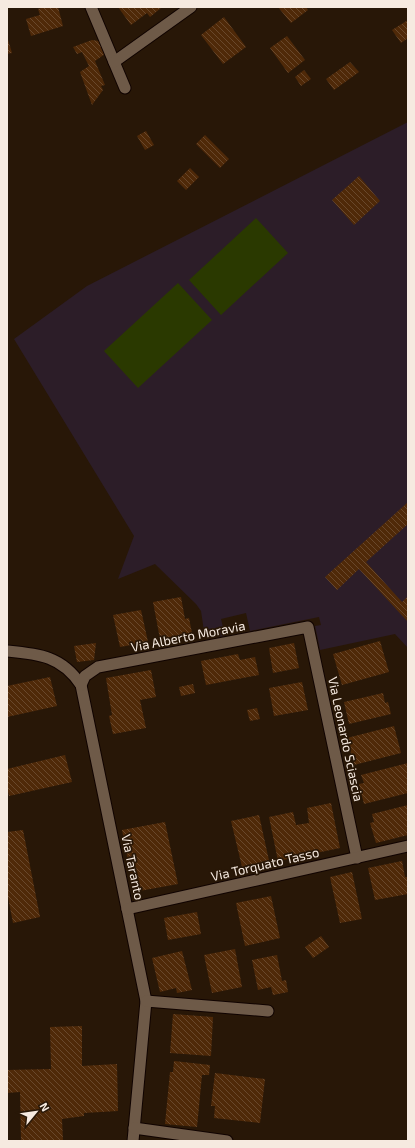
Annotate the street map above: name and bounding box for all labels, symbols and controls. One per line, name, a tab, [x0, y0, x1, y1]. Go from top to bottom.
street label: Via Alberto Moravia	[130, 617, 246, 655]
street label: Via Leonardo Sciascia	[325, 675, 367, 803]
street label: Via Taranto	[118, 833, 148, 901]
street label: Via Torquato Tasso	[209, 844, 321, 884]
north arrow	[16, 1092, 56, 1132]
text: N	[38, 1100, 53, 1114]

